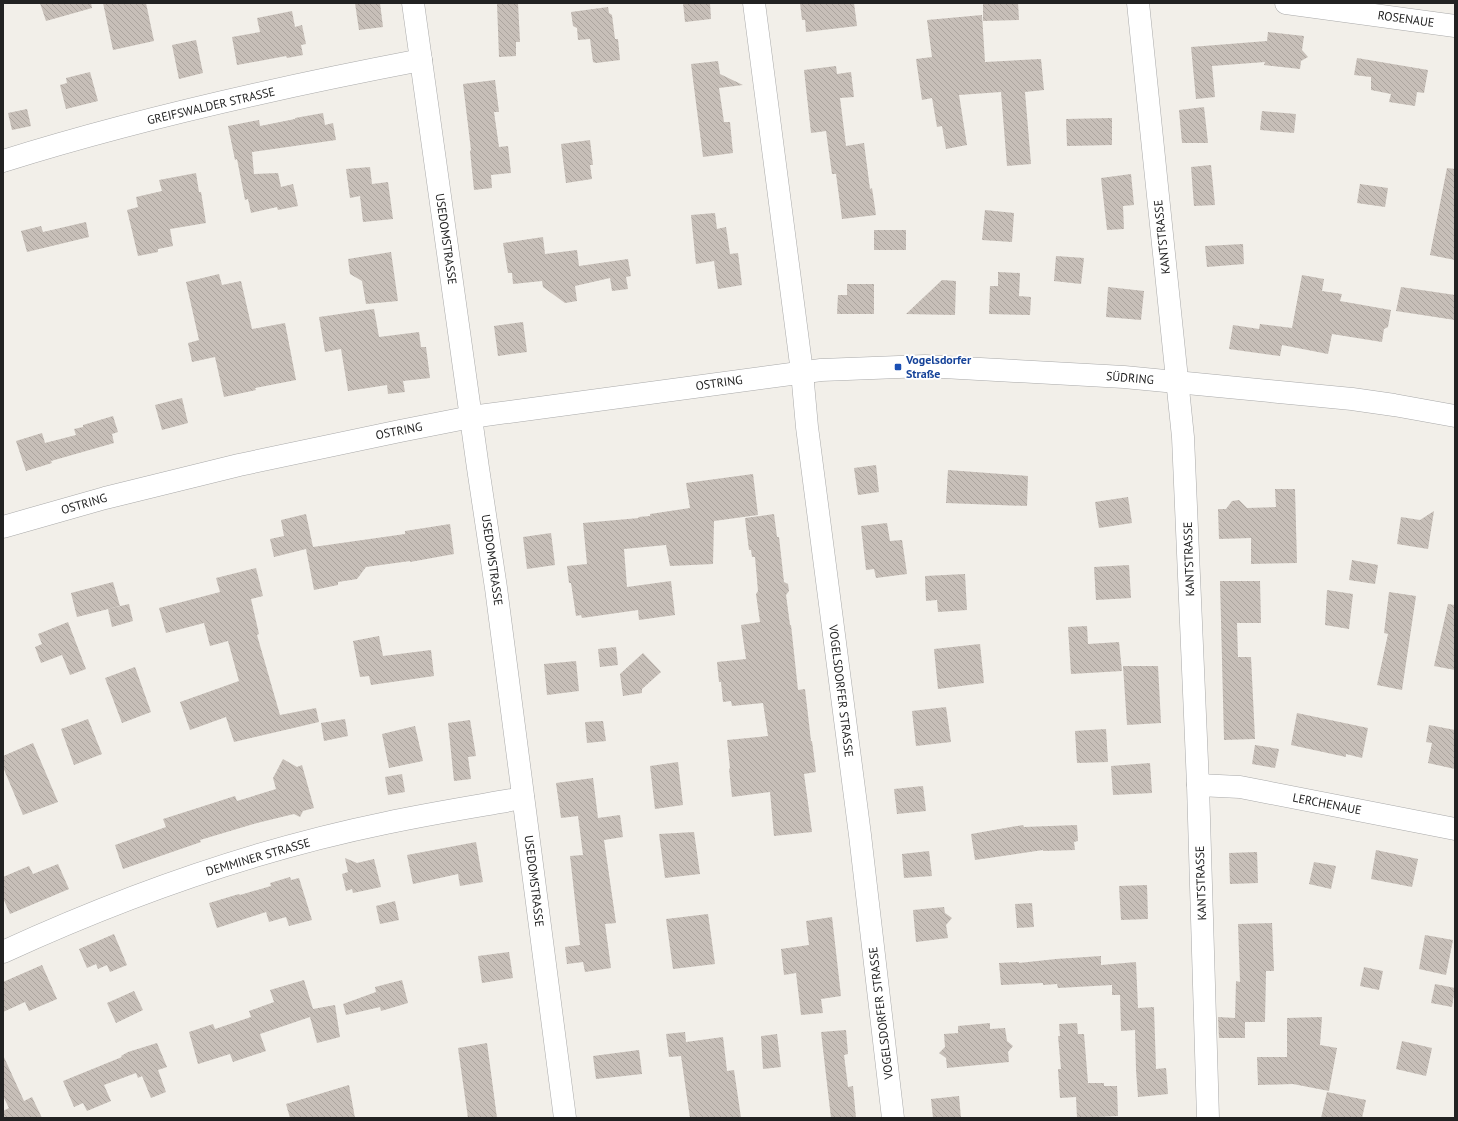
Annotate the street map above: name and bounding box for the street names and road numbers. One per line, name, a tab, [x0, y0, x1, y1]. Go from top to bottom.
street label: ROSENAUE	[1377, 7, 1435, 30]
street label: GREIFSWALDER STRASSE	[146, 84, 276, 127]
street label: USEDOMSTRASSE	[433, 192, 460, 286]
street label: KANTSTRASSE	[1150, 199, 1173, 275]
street label: SÜDRING	[1105, 368, 1155, 387]
street label: OSTRING	[694, 372, 743, 393]
street label: OSTRING	[374, 419, 424, 442]
street label: OSTRING	[59, 490, 109, 517]
street label: USEDOMSTRASSE	[479, 513, 506, 607]
street label: KANTSTRASSE	[1180, 521, 1197, 597]
street label: VOGELSDORFER STRASSE	[826, 623, 857, 758]
street label: LERCHENAUE	[1291, 789, 1363, 818]
street label: DEMMINER STRASSE	[204, 834, 312, 879]
street label: USEDOMSTRASSE	[521, 834, 548, 928]
street label: KANTSTRASSE	[1192, 845, 1209, 921]
street label: VOGELSDORFER STRASSE	[865, 946, 896, 1081]

